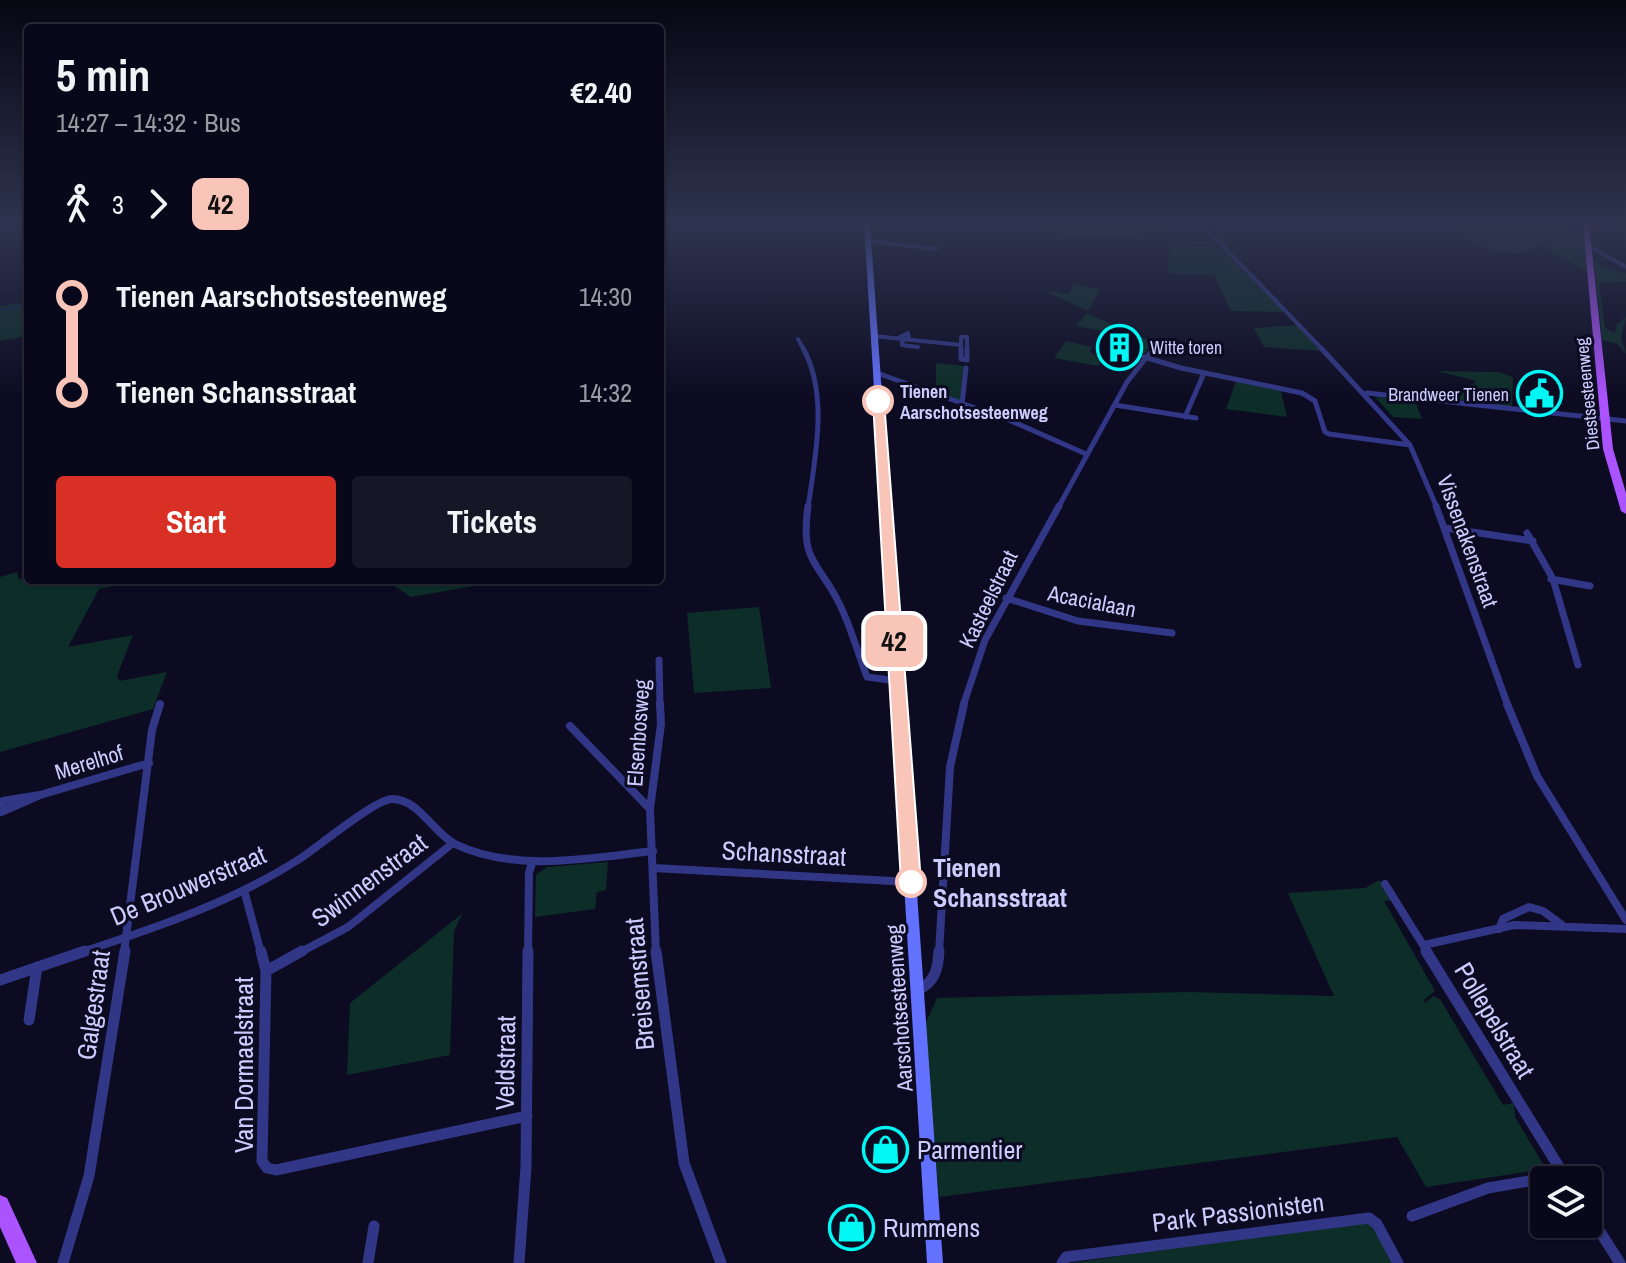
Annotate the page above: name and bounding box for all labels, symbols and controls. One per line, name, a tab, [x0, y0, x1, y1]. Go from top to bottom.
text: 5 min	[56, 45, 150, 105]
text: €2.40	[570, 72, 632, 112]
text: 14:27 – 14:32 · Bus	[56, 105, 241, 140]
icon: walk	[56, 182, 100, 226]
icon: forward	[136, 182, 180, 226]
text: 42	[208, 185, 233, 223]
text: 3	[112, 187, 124, 222]
text: Tienen Aarschotsesteenweg	[116, 276, 447, 316]
text: 14:30	[579, 279, 632, 314]
building icon: Witte toren	[1095, 323, 1143, 371]
place label: Witte toren	[1150, 335, 1222, 360]
street label: Diestsesteenweg	[1569, 336, 1605, 452]
public building icon: Brandweer Tienen	[1516, 370, 1564, 418]
text: Tienen Schansstraat	[116, 372, 356, 412]
text: 14:32	[579, 375, 632, 410]
place label: Tienen Aarschotsesteenweg	[900, 379, 1048, 425]
place label: Brandweer Tienen	[1388, 382, 1509, 407]
marker: Tienen Aarschotsesteenweg	[863, 386, 893, 416]
street label: Vissenakenstraat	[1430, 471, 1506, 611]
button: Start	[56, 476, 336, 568]
button: Tickets	[352, 476, 632, 568]
street label: Kasteelstraat	[951, 545, 1025, 653]
street label: Acacialaan	[1044, 578, 1139, 624]
line badge: 42	[858, 615, 930, 667]
text: 42	[881, 622, 907, 660]
street label: Elsenbosweg	[619, 678, 657, 788]
street label: Merelhof	[51, 737, 128, 787]
street label: Swinnenstraat	[304, 825, 434, 935]
street label: Schansstraat	[721, 832, 847, 874]
street label: De Brouwerstraat	[105, 836, 271, 934]
place label: Tienen Schansstraat	[933, 850, 1067, 915]
marker: Tienen Schansstraat	[896, 867, 926, 897]
street label: Breisemstraat	[616, 916, 662, 1052]
street label: Aarschotsesteenweg	[878, 923, 920, 1094]
street label: Galgestraat	[68, 948, 118, 1062]
street label: Pollepelstraat	[1447, 956, 1543, 1084]
street label: Van Dormaelstraat	[226, 977, 261, 1153]
street label: Veldstraat	[487, 1015, 523, 1111]
shop icon: Parmentier	[862, 1125, 910, 1173]
place label: Parmentier	[917, 1132, 1022, 1167]
map controls	[1530, 1166, 1602, 1238]
button: layers	[1530, 1166, 1602, 1238]
street label: Park Passionisten	[1150, 1184, 1326, 1240]
shop icon: Rummens	[828, 1203, 876, 1251]
place label: Rummens	[883, 1210, 980, 1245]

